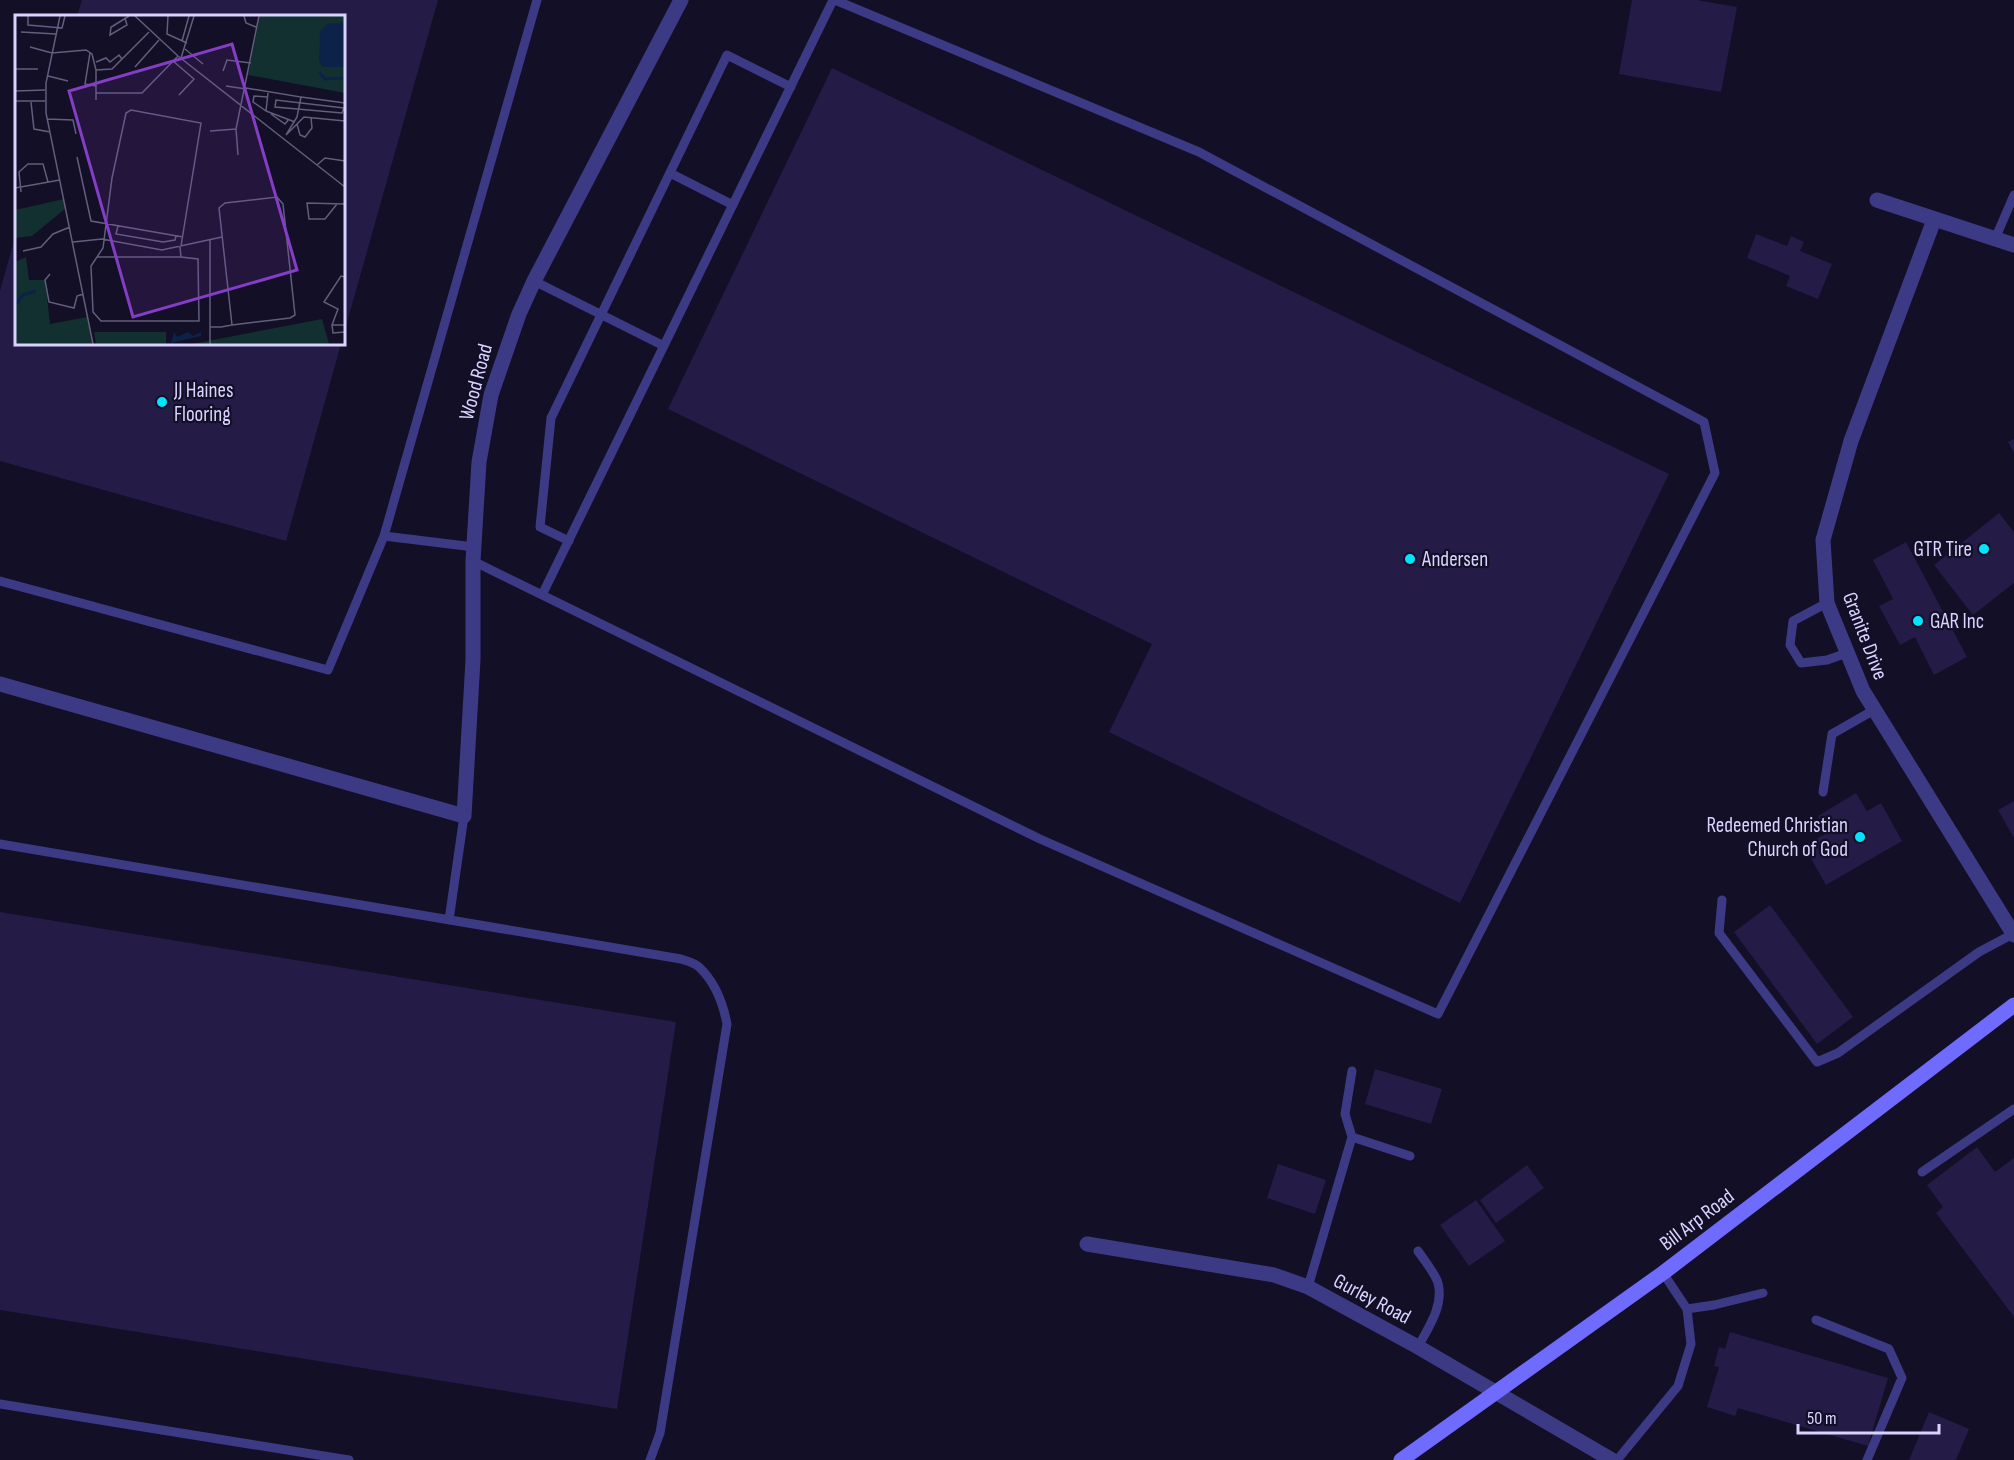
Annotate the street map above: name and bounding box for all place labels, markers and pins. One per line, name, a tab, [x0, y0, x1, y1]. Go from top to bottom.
place label: JJ Haines Flooring	[173, 378, 233, 427]
marker: JJ Haines Flooring	[155, 395, 169, 409]
place label: GTR Tire	[1914, 537, 1972, 562]
marker: GTR Tire	[1977, 542, 1991, 556]
place label: Andersen	[1421, 547, 1488, 572]
marker: Andersen	[1403, 552, 1417, 566]
place label: GAR Inc	[1930, 609, 1984, 634]
marker: GAR Inc	[1911, 614, 1925, 628]
place label: Redeemed Christian Church of God	[1706, 813, 1848, 862]
marker: Redeemed Christian Church of God	[1853, 830, 1867, 844]

